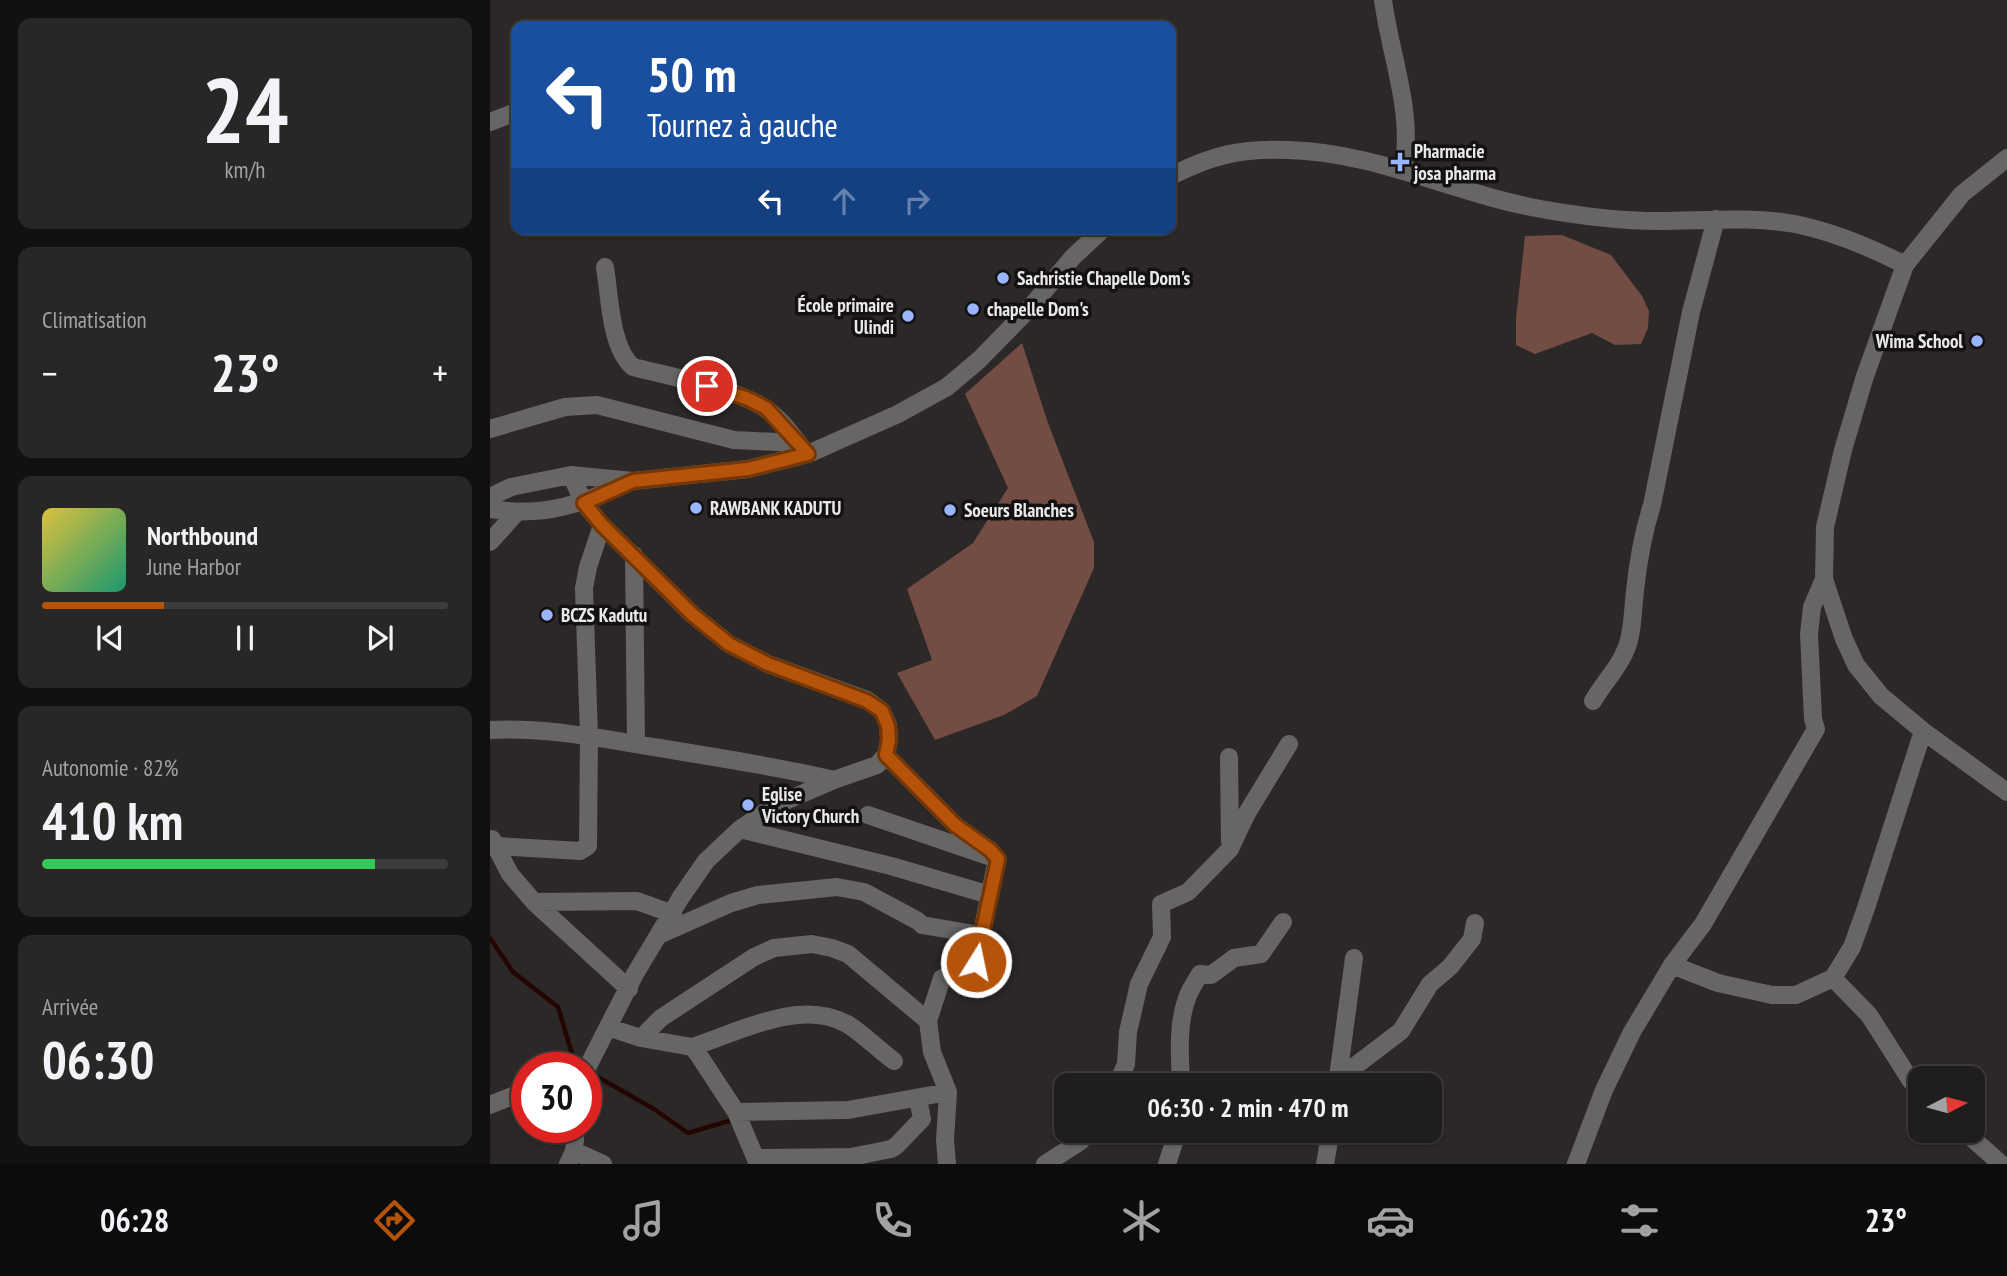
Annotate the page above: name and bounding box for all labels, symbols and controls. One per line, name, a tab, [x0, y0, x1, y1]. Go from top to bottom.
text: 50 m	[647, 42, 736, 106]
icon: left	[532, 49, 623, 140]
text: 24	[202, 50, 289, 168]
text: Tournez à gauche	[647, 104, 838, 146]
place label: Pharmacie josa pharma	[1413, 139, 1496, 185]
marker: Pharmacie josa pharma	[1392, 154, 1408, 170]
text: km/h	[225, 155, 265, 184]
icon: left	[752, 182, 790, 220]
icon: ahead	[825, 182, 863, 220]
icon: right	[898, 182, 936, 220]
place label: Sachristie Chapelle Dom's	[1017, 266, 1191, 290]
marker: Sachristie Chapelle Dom's	[995, 270, 1011, 286]
place label: École primaire Ulindi	[798, 293, 894, 339]
place label: chapelle Dom's	[987, 297, 1089, 321]
marker: chapelle Dom's	[965, 301, 981, 317]
text: Climatisation	[42, 305, 147, 334]
marker: École primaire Ulindi	[900, 308, 916, 324]
place label: Wima School	[1875, 329, 1963, 353]
marker: Wima School	[1969, 333, 1985, 349]
text: 23°	[211, 339, 279, 406]
text: −	[42, 348, 58, 397]
text: +	[432, 348, 448, 397]
pin	[677, 356, 737, 416]
icon: arrive	[688, 367, 726, 405]
place label: RAWBANK KADUTU	[710, 496, 841, 520]
place label: Soeurs Blanches	[964, 498, 1074, 522]
marker: RAWBANK KADUTU	[688, 500, 704, 516]
marker: Soeurs Blanches	[942, 502, 958, 518]
text: Northbound	[147, 519, 258, 552]
text: June Harbor	[147, 552, 241, 581]
place label: BCZS Kadutu	[561, 603, 647, 627]
marker: BCZS Kadutu	[539, 607, 555, 623]
icon: previous	[91, 619, 129, 657]
icon: pause	[226, 619, 264, 657]
icon: next	[361, 619, 399, 657]
text: Autonomie · 82%	[42, 753, 178, 782]
place label: Eglise Victory Church	[761, 782, 859, 828]
text: 410 km	[42, 787, 183, 854]
marker: Eglise Victory Church	[740, 797, 756, 813]
position arrow	[939, 925, 1013, 999]
text: Arrivée	[42, 992, 98, 1021]
text: 06:30	[42, 1026, 154, 1093]
speed limit sign: 30	[511, 1052, 602, 1143]
north arrow	[1908, 1066, 1984, 1143]
map controls	[1908, 1066, 1985, 1143]
text: 06:30 · 2 min · 470 m	[1148, 1091, 1348, 1124]
icon: directions	[370, 1196, 419, 1245]
icon: music	[619, 1196, 668, 1245]
icon: phone	[868, 1196, 917, 1245]
icon: climate	[1117, 1196, 1166, 1245]
icon: car	[1366, 1196, 1415, 1245]
icon: filters	[1615, 1196, 1664, 1245]
text: 06:28	[100, 1199, 169, 1241]
text: 23°	[1865, 1199, 1907, 1241]

